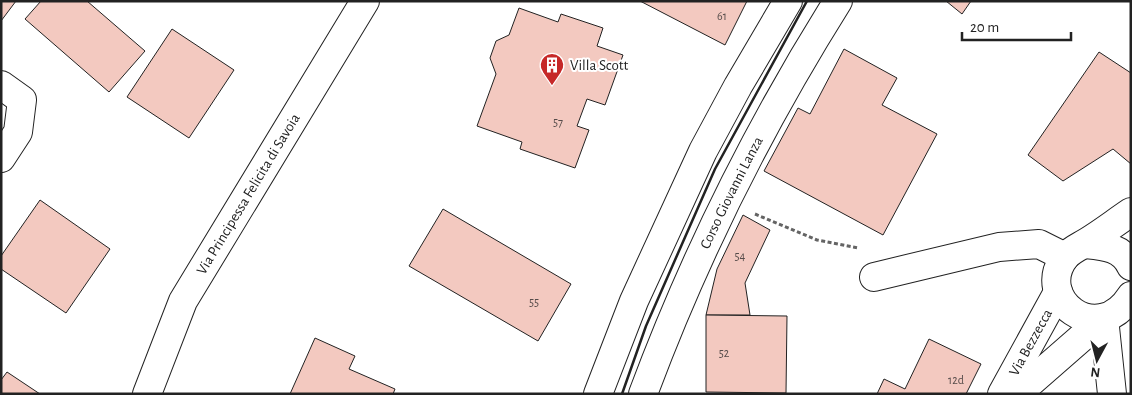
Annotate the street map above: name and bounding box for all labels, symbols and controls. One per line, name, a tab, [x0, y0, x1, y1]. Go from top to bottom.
house number: 61	[717, 10, 727, 22]
scale bar	[962, 10, 1071, 42]
text: 20 m	[970, 20, 999, 35]
building icon: Villa Scott	[539, 52, 565, 86]
place label: Villa Scott	[570, 58, 629, 73]
street label: Via Principessa Felicita di Savoia	[194, 111, 303, 277]
house number: 57	[553, 116, 563, 128]
street label: Corso Giovanni Lanza	[698, 134, 766, 251]
house number: 54	[735, 250, 746, 262]
house number: 55	[529, 296, 539, 308]
street label: Via Bezzecca	[1006, 307, 1055, 378]
north arrow	[1072, 335, 1122, 385]
house number: 52	[719, 347, 730, 359]
text: N	[1090, 364, 1101, 379]
house number: 12d	[948, 374, 964, 386]

